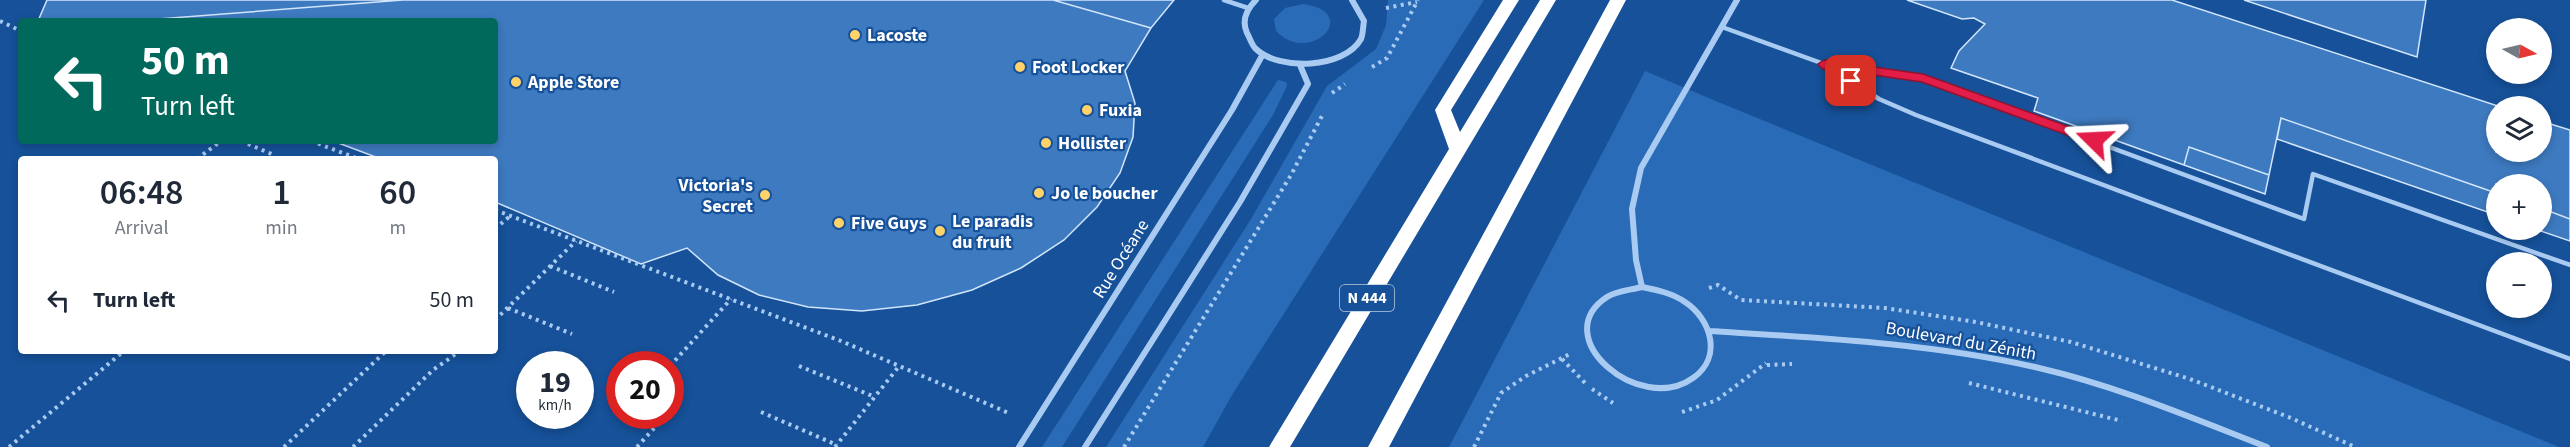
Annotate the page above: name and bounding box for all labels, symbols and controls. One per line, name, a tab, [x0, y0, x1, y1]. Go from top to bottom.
north arrow	[2486, 18, 2552, 84]
map controls	[2486, 18, 2552, 318]
place label: Lacoste	[867, 23, 927, 48]
marker: Lacoste	[848, 28, 862, 42]
text: 50 m	[141, 31, 230, 91]
icon: left	[42, 42, 120, 120]
place label: Foot Locker	[1032, 55, 1125, 80]
pin	[1825, 55, 1876, 106]
marker: Foot Locker	[1013, 60, 1027, 74]
icon: arrive	[1834, 64, 1867, 97]
place label: Apple Store	[527, 70, 619, 95]
marker: Apple Store	[509, 75, 523, 89]
text: Turn left	[141, 87, 235, 126]
button: layers	[2486, 96, 2552, 162]
place label: Fuxia	[1099, 98, 1142, 123]
marker: Fuxia	[1080, 103, 1094, 117]
position arrow	[2062, 108, 2126, 172]
place label: Hollister	[1058, 131, 1127, 156]
marker: Hollister	[1039, 136, 1053, 150]
text: 06:48	[100, 167, 183, 218]
text: 1	[272, 167, 291, 218]
text: 60	[379, 167, 416, 218]
place label: Victoria's Secret	[678, 173, 753, 219]
button: +	[2486, 174, 2552, 240]
place label: Jo le boucher	[1051, 181, 1158, 206]
marker: Jo le boucher	[1032, 186, 1046, 200]
marker: Victoria's Secret	[758, 188, 772, 202]
place label: Le paradis du fruit	[952, 209, 1033, 255]
place label: Five Guys	[851, 211, 927, 236]
text: Arrival	[115, 214, 168, 242]
text: min	[265, 214, 298, 242]
text: m	[390, 214, 406, 242]
street label: Rue Océane	[1087, 215, 1155, 303]
marker: Five Guys	[832, 216, 846, 230]
marker: Le paradis du fruit	[933, 224, 947, 238]
button: −	[2486, 252, 2552, 318]
icon: left	[42, 284, 75, 317]
text: Turn left	[93, 284, 175, 316]
text: 50 m	[429, 284, 474, 316]
road number: N 444	[1340, 285, 1394, 311]
street label: Boulevard du Zénith	[1884, 315, 2038, 367]
speed limit sign: 20	[606, 351, 684, 429]
text: 19	[539, 361, 571, 404]
text: km/h	[538, 395, 572, 416]

